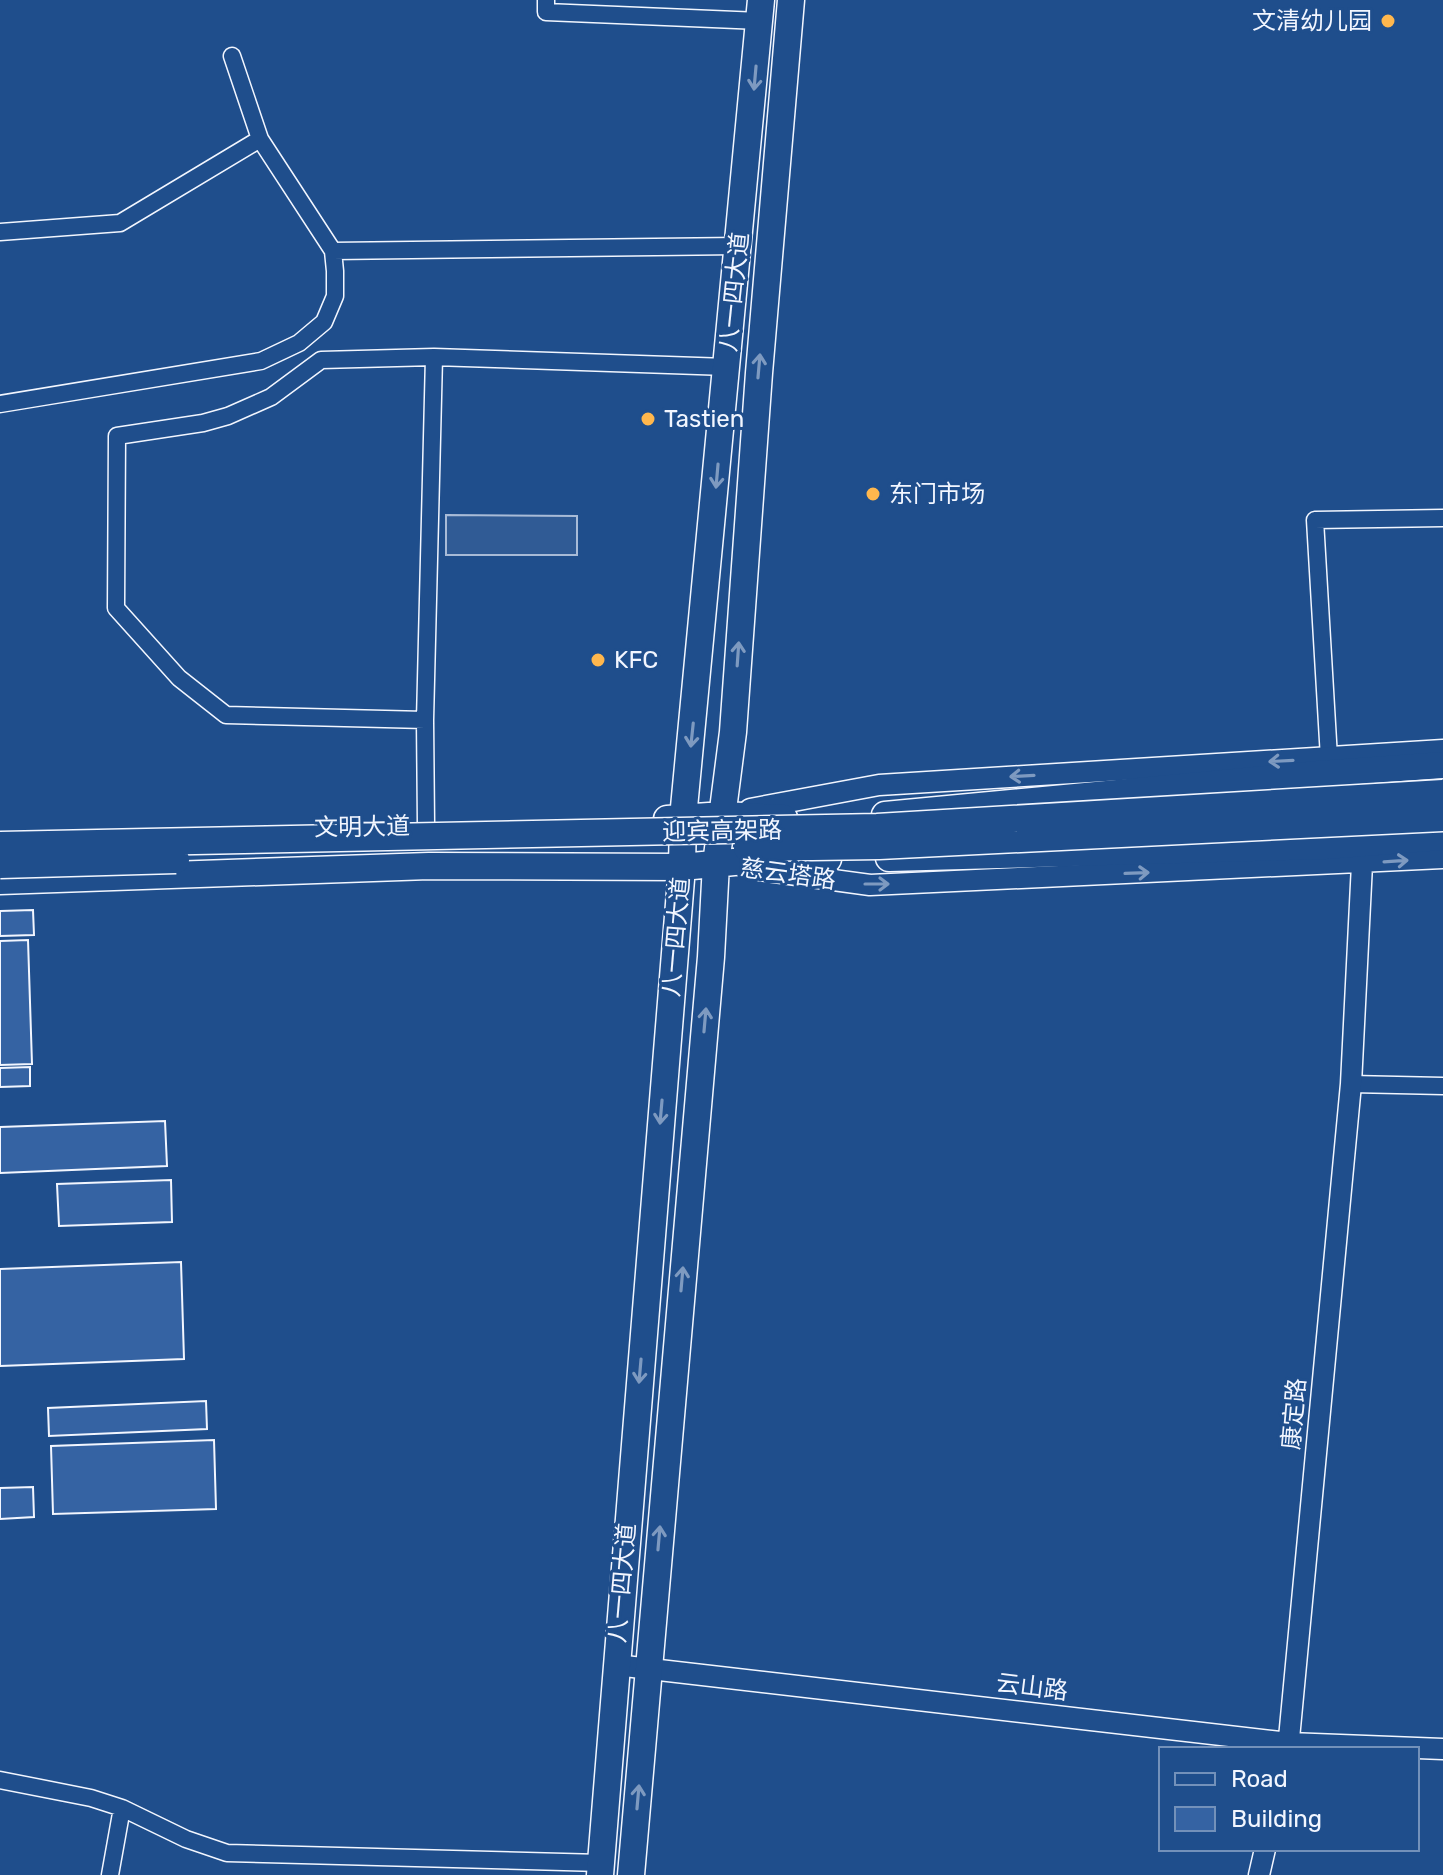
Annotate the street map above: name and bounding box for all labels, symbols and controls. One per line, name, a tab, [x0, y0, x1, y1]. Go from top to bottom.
place label: 文清幼儿园	[1252, 7, 1372, 35]
marker: 文清幼儿园	[1379, 12, 1397, 30]
one-way arrow	[747, 64, 762, 91]
street label: 八一四大道	[714, 231, 754, 353]
one-way arrow	[752, 353, 767, 380]
place label: Tastien	[664, 405, 744, 433]
marker: Tastien	[639, 410, 657, 428]
one-way arrow	[709, 462, 724, 489]
place label: 东门市场	[889, 480, 985, 508]
marker: 东门市场	[864, 485, 882, 503]
one-way arrow	[731, 641, 746, 667]
place label: KFC	[614, 646, 658, 674]
marker: KFC	[589, 651, 607, 669]
one-way arrow	[684, 721, 699, 748]
one-way arrow	[1268, 754, 1295, 769]
one-way arrow	[1009, 769, 1036, 784]
street label: 文明大道	[314, 812, 410, 842]
street label: 迎宾高架路	[662, 816, 782, 846]
street label: 慈云塔路	[739, 853, 837, 895]
one-way arrow	[1382, 853, 1409, 868]
one-way arrow	[1123, 866, 1150, 881]
street label: 八一四大道	[657, 876, 695, 998]
one-way arrow	[863, 876, 890, 892]
one-way arrow	[698, 1007, 713, 1034]
one-way arrow	[654, 1098, 669, 1125]
one-way arrow	[675, 1266, 690, 1293]
one-way arrow	[632, 1357, 647, 1384]
street label: 康定路	[1277, 1377, 1311, 1451]
street label: 八一四大道	[603, 1522, 641, 1644]
one-way arrow	[652, 1525, 667, 1552]
street label: 云山路	[995, 1669, 1069, 1705]
legend	[1159, 1747, 1419, 1851]
text: Road	[1231, 1765, 1288, 1793]
one-way arrow	[631, 1784, 646, 1811]
text: Building	[1231, 1805, 1322, 1833]

